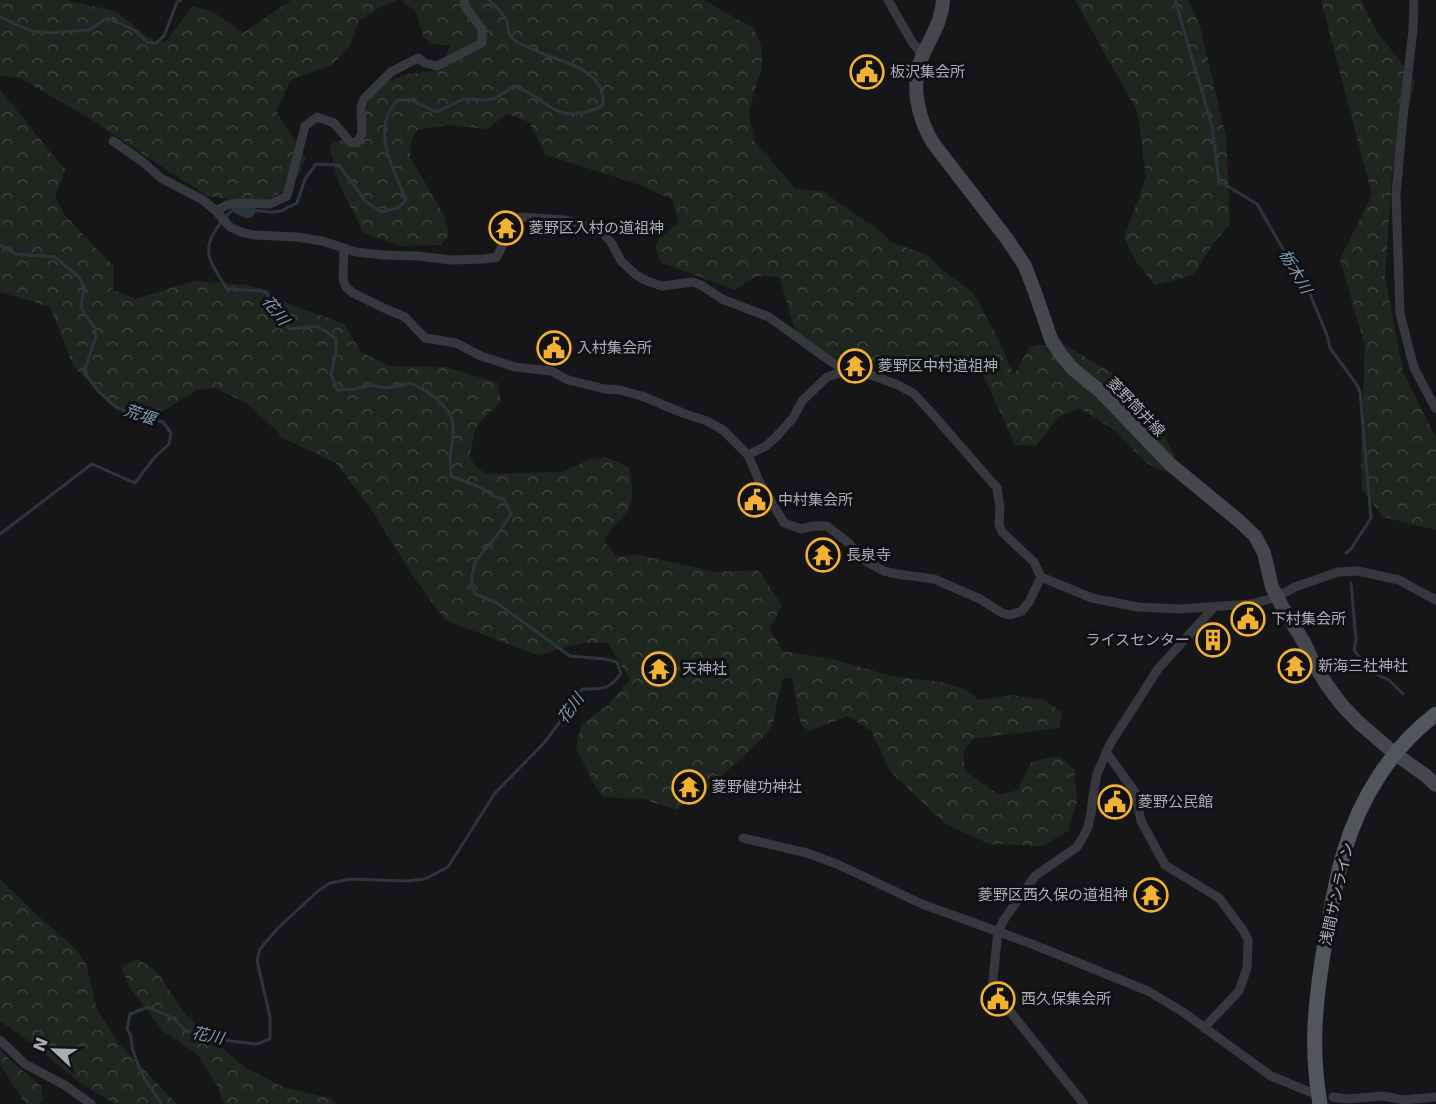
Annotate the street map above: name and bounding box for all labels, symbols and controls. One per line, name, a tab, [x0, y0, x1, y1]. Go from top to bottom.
public building icon: 板沢集会所	[849, 54, 885, 90]
place label: 板沢集会所	[890, 63, 965, 81]
temple icon: 菱野区入村の道祖神	[488, 210, 524, 246]
place label: 菱野区入村の道祖神	[529, 219, 664, 237]
water label: 栃木川	[1275, 246, 1317, 299]
water label: 花川	[258, 292, 294, 330]
public building icon: 入村集会所	[536, 330, 572, 366]
place label: 入村集会所	[577, 339, 652, 357]
temple icon: 菱野区中村道祖神	[837, 348, 873, 384]
place label: 菱野区中村道祖神	[878, 357, 998, 375]
street label: 菱野筒井線	[1103, 374, 1169, 440]
water label: 荒堰	[122, 400, 161, 430]
public building icon: 中村集会所	[737, 482, 773, 518]
place label: 中村集会所	[778, 491, 853, 509]
temple icon: 長泉寺	[805, 537, 841, 573]
place label: 長泉寺	[846, 546, 891, 564]
public building icon: 下村集会所	[1230, 601, 1266, 637]
place label: 下村集会所	[1271, 610, 1346, 628]
building icon: ライスセンター	[1195, 622, 1231, 658]
place label: ライスセンター	[1085, 631, 1190, 649]
temple icon: 新海三社神社	[1277, 648, 1313, 684]
temple icon: 天神社	[641, 651, 677, 687]
place label: 新海三社神社	[1318, 657, 1408, 675]
place label: 天神社	[682, 660, 727, 678]
water label: 花川	[553, 688, 589, 727]
temple icon: 菱野健功神社	[671, 769, 707, 805]
place label: 菱野健功神社	[712, 778, 802, 796]
public building icon: 菱野公民館	[1097, 784, 1133, 820]
place label: 菱野公民館	[1138, 793, 1213, 811]
street label: 浅間サンライン	[1316, 841, 1358, 947]
temple icon: 菱野区西久保の道祖神	[1133, 877, 1169, 913]
place label: 菱野区西久保の道祖神	[978, 886, 1128, 904]
public building icon: 西久保集会所	[980, 981, 1016, 1017]
place label: 西久保集会所	[1021, 990, 1111, 1008]
north arrow	[24, 1020, 84, 1080]
water label: 花川	[190, 1023, 227, 1049]
text: N	[29, 1035, 52, 1054]

